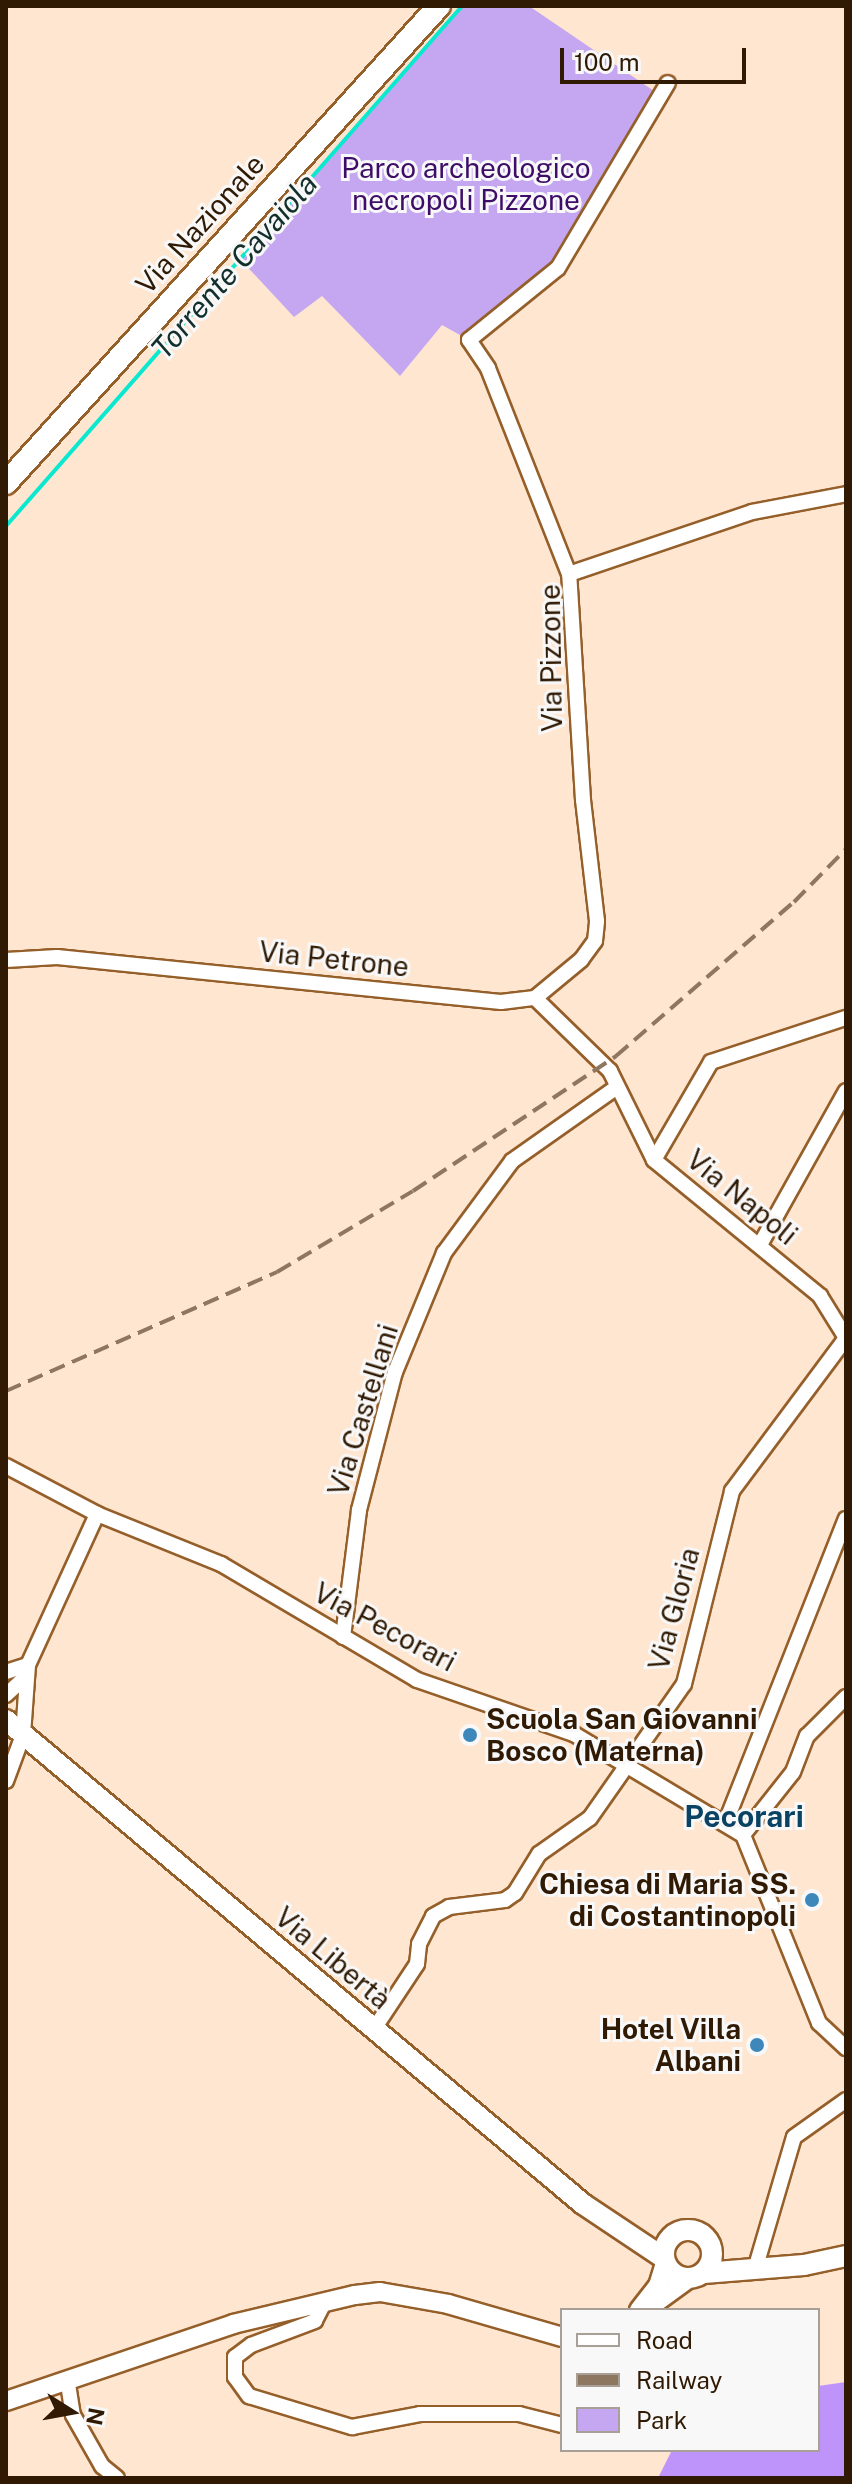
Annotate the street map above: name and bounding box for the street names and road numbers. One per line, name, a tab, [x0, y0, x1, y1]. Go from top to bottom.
street label: Via Nazionale	[129, 147, 271, 301]
street label: Via Pizzone	[533, 584, 569, 732]
street label: Via Petrone	[258, 934, 410, 984]
street label: Via Napoli	[680, 1142, 804, 1252]
street label: Via Castellani	[321, 1320, 405, 1500]
street label: Via Gloria	[642, 1544, 706, 1674]
street label: Via Pecorari	[308, 1575, 462, 1679]
street label: Via Libertà	[268, 1900, 398, 2016]

